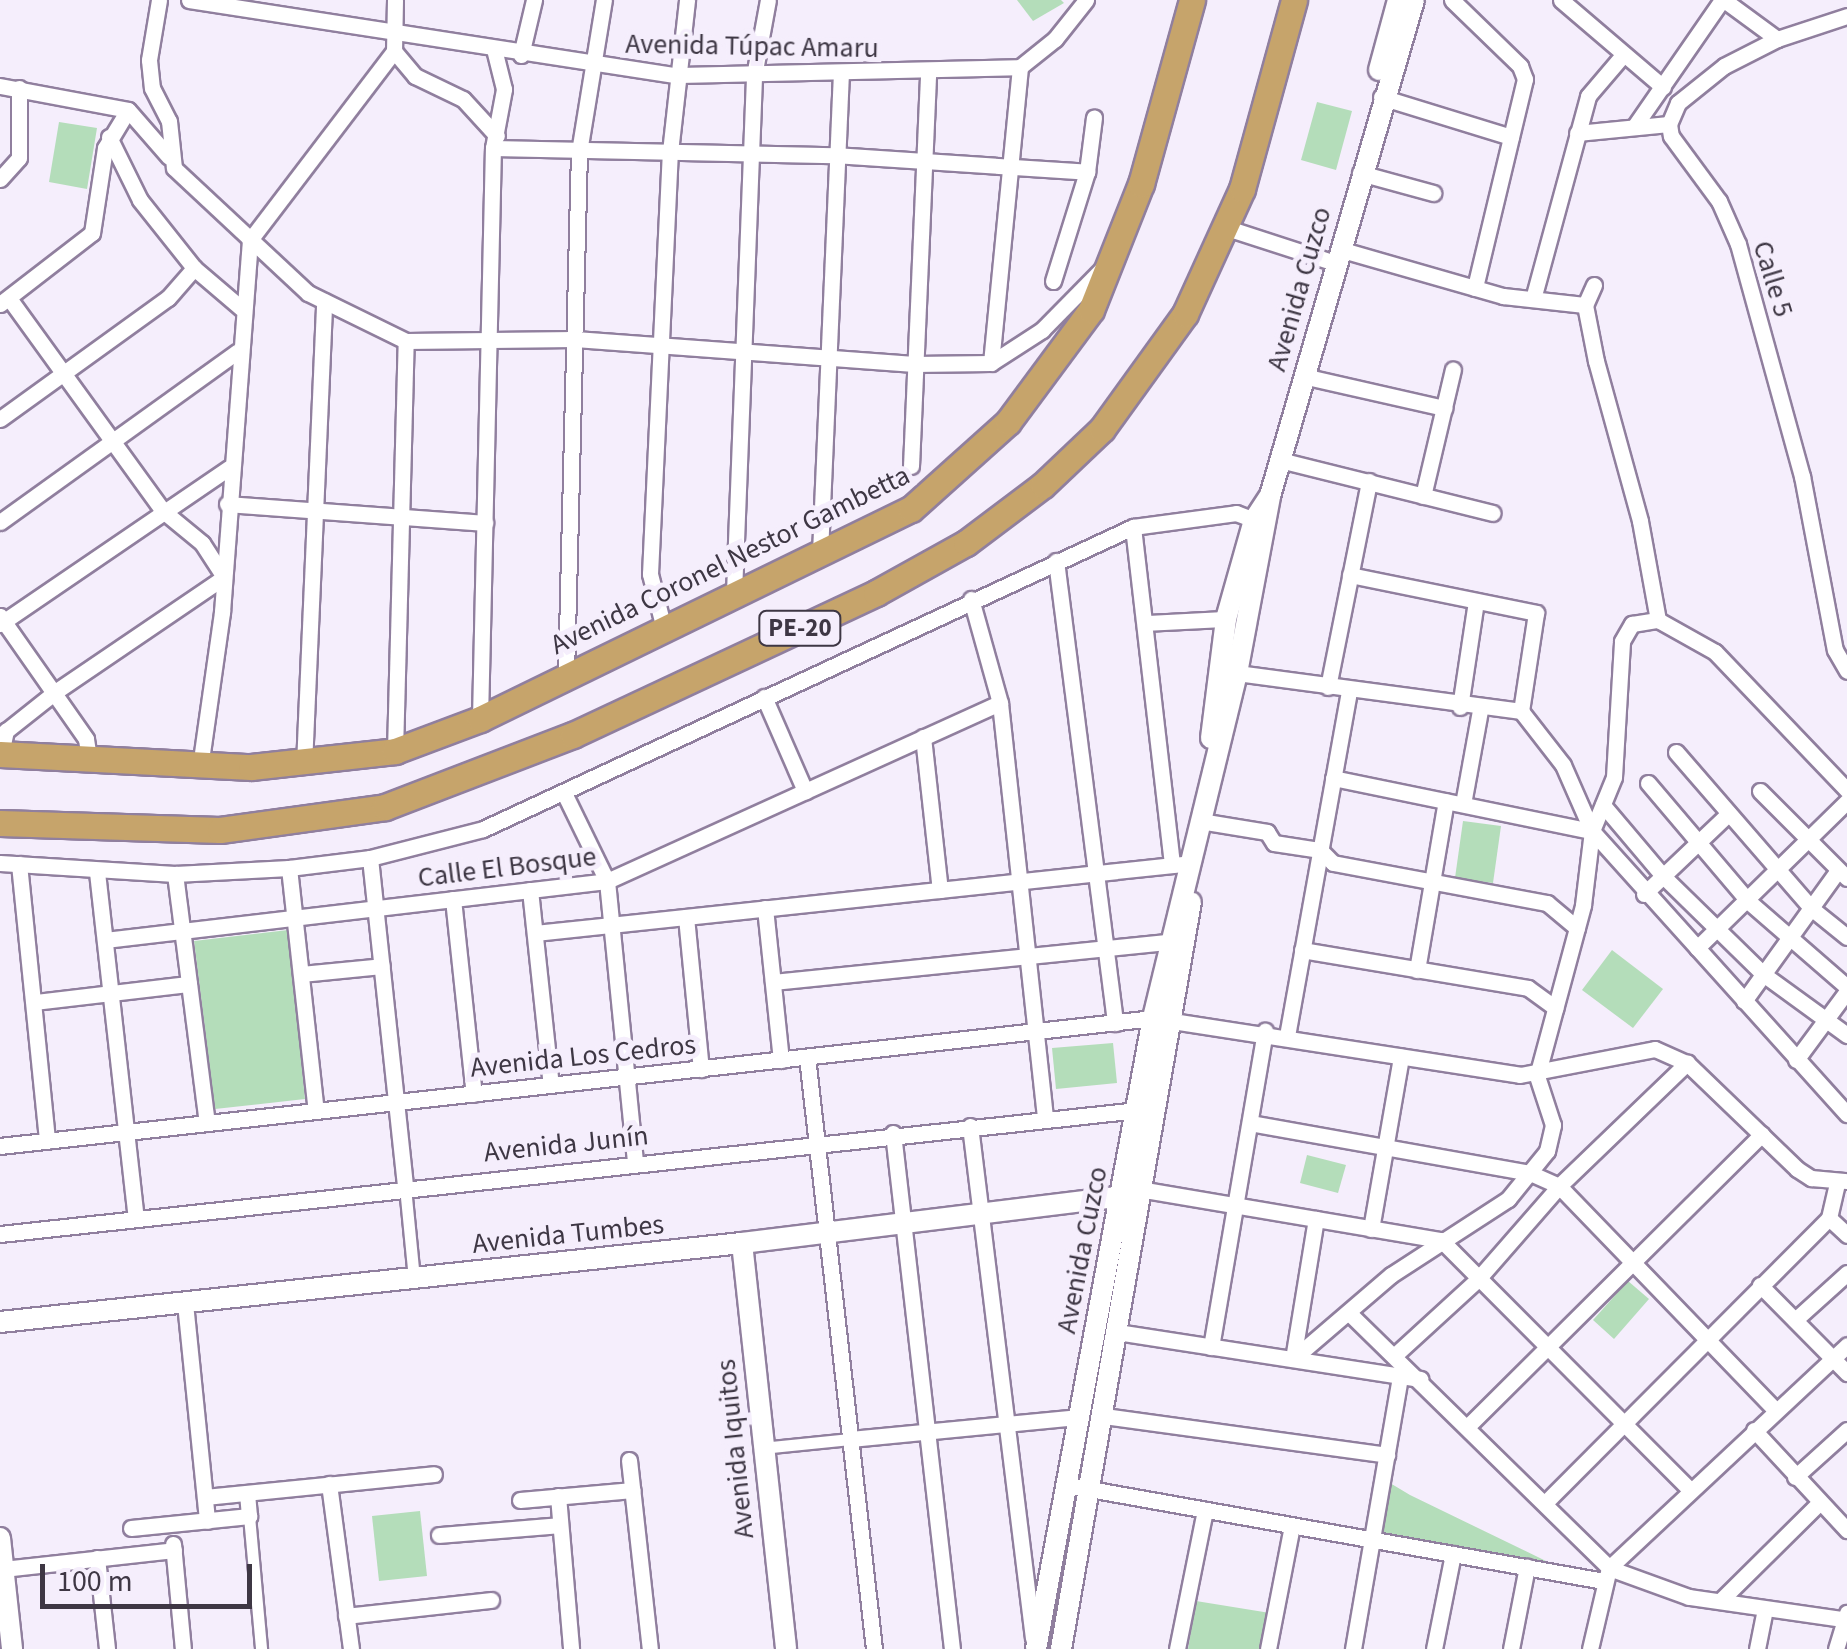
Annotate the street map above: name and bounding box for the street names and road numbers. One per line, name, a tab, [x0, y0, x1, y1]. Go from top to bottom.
street label: Avenida Túpac Amaru	[625, 27, 879, 65]
street label: Avenida Cuzco	[1260, 203, 1338, 375]
street label: Calle 5	[1746, 237, 1800, 321]
street label: Avenida Coronel Nestor Gambetta	[545, 458, 915, 662]
road number: PE-20	[758, 608, 842, 648]
street label: Calle El Bosque	[416, 839, 598, 895]
street label: Avenida Los Cedros	[468, 1027, 698, 1085]
street label: Avenida Junín	[482, 1119, 650, 1169]
street label: Avenida Cuzco	[1049, 1164, 1115, 1336]
street label: Avenida Tumbes	[470, 1207, 666, 1261]
street label: Avenida Iquitos	[709, 1358, 761, 1540]

